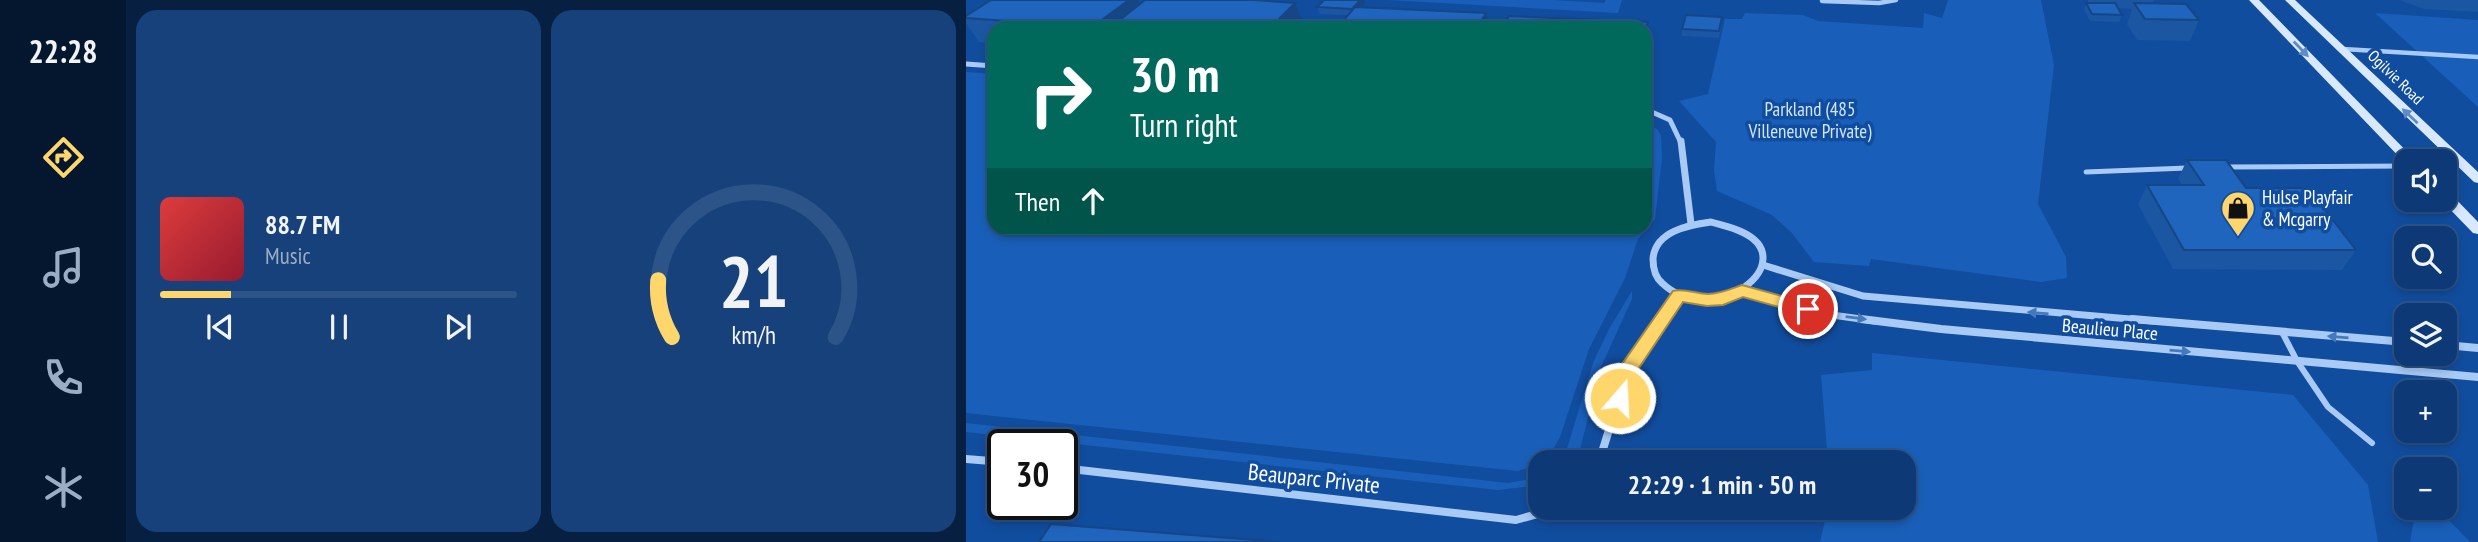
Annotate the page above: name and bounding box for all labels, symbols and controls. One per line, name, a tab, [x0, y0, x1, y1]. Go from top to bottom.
text: 22:28	[28, 30, 98, 72]
one-way arrow	[2292, 40, 2308, 57]
text: 30 m	[1130, 42, 1219, 106]
street label: Ogilvie Road	[2364, 46, 2428, 109]
icon: right	[1015, 49, 1106, 140]
park label: Parkland (485 Villeneuve Private)	[1747, 97, 1872, 143]
text: Turn right	[1130, 104, 1238, 146]
one-way arrow	[2402, 108, 2419, 124]
icon: directions	[39, 133, 88, 182]
map controls	[2394, 149, 2457, 520]
button: sound	[2394, 149, 2457, 212]
icon: ahead	[1074, 182, 1112, 220]
text: Then	[1015, 185, 1060, 218]
place label: Hulse Playfair & Mcgarry	[2262, 185, 2354, 231]
shop icon: Hulse Playfair & Mcgarry	[2219, 189, 2257, 238]
text: 88.7 FM	[265, 208, 340, 241]
button: search	[2394, 226, 2457, 289]
text: 21	[719, 233, 788, 327]
text: Music	[265, 241, 311, 270]
icon: music	[39, 243, 88, 292]
pin	[1778, 279, 1838, 339]
icon: arrive	[1789, 290, 1827, 328]
button: layers	[2394, 303, 2457, 366]
one-way arrow	[2027, 307, 2049, 318]
icon: previous	[201, 308, 239, 346]
icon: pause	[320, 308, 358, 346]
icon: next	[439, 308, 477, 346]
one-way arrow	[1846, 313, 1868, 324]
street label: Beaulieu Place	[2061, 313, 2159, 345]
text: km/h	[731, 319, 776, 351]
one-way arrow	[2327, 331, 2349, 342]
one-way arrow	[2170, 346, 2192, 357]
icon: phone	[39, 353, 88, 402]
position arrow	[1583, 361, 1657, 435]
button: +	[2394, 380, 2457, 443]
speed limit sign: 30	[987, 429, 1078, 520]
street label: Beauparc Private	[1247, 457, 1381, 499]
button: −	[2394, 457, 2457, 520]
icon: climate	[39, 463, 88, 512]
text: 22:29 · 1 min · 50 m	[1628, 468, 1816, 501]

